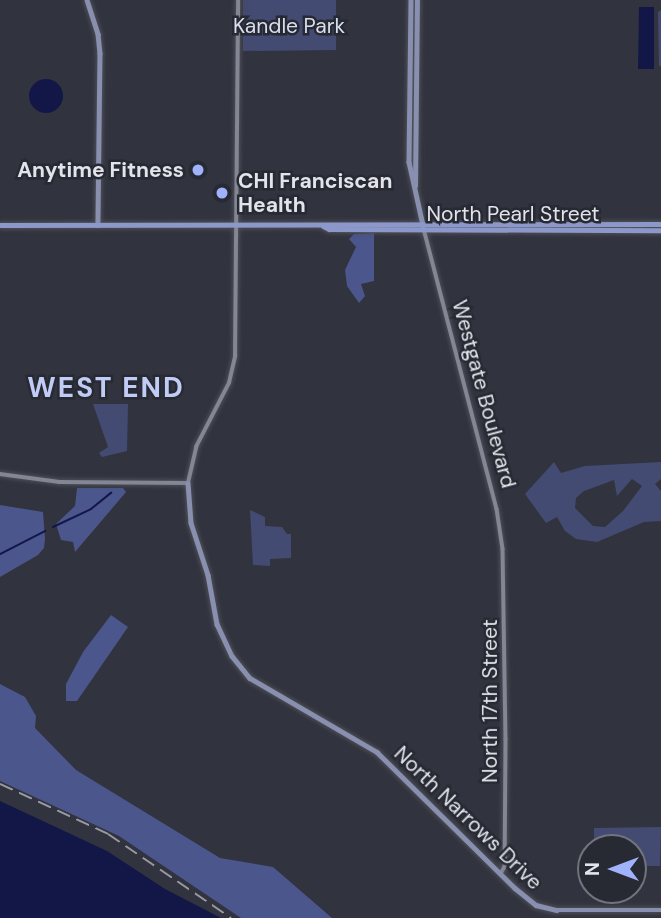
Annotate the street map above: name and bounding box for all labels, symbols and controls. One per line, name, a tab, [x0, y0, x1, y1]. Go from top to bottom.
park label: Kandle Park	[233, 13, 345, 39]
place label: Anytime Fitness	[17, 157, 184, 183]
marker: Anytime Fitness	[190, 162, 206, 178]
place label: CHI Franciscan Health	[238, 168, 392, 218]
marker: CHI Franciscan Health	[212, 183, 232, 203]
street label: North Pearl Street	[426, 201, 600, 227]
street label: Westgate Boulevard	[447, 297, 521, 491]
district label: WEST END	[28, 371, 184, 405]
street label: North 17th Street	[477, 619, 503, 783]
street label: North Narrows Drive	[389, 741, 547, 895]
north arrow	[577, 834, 647, 904]
text: N	[580, 862, 605, 876]

